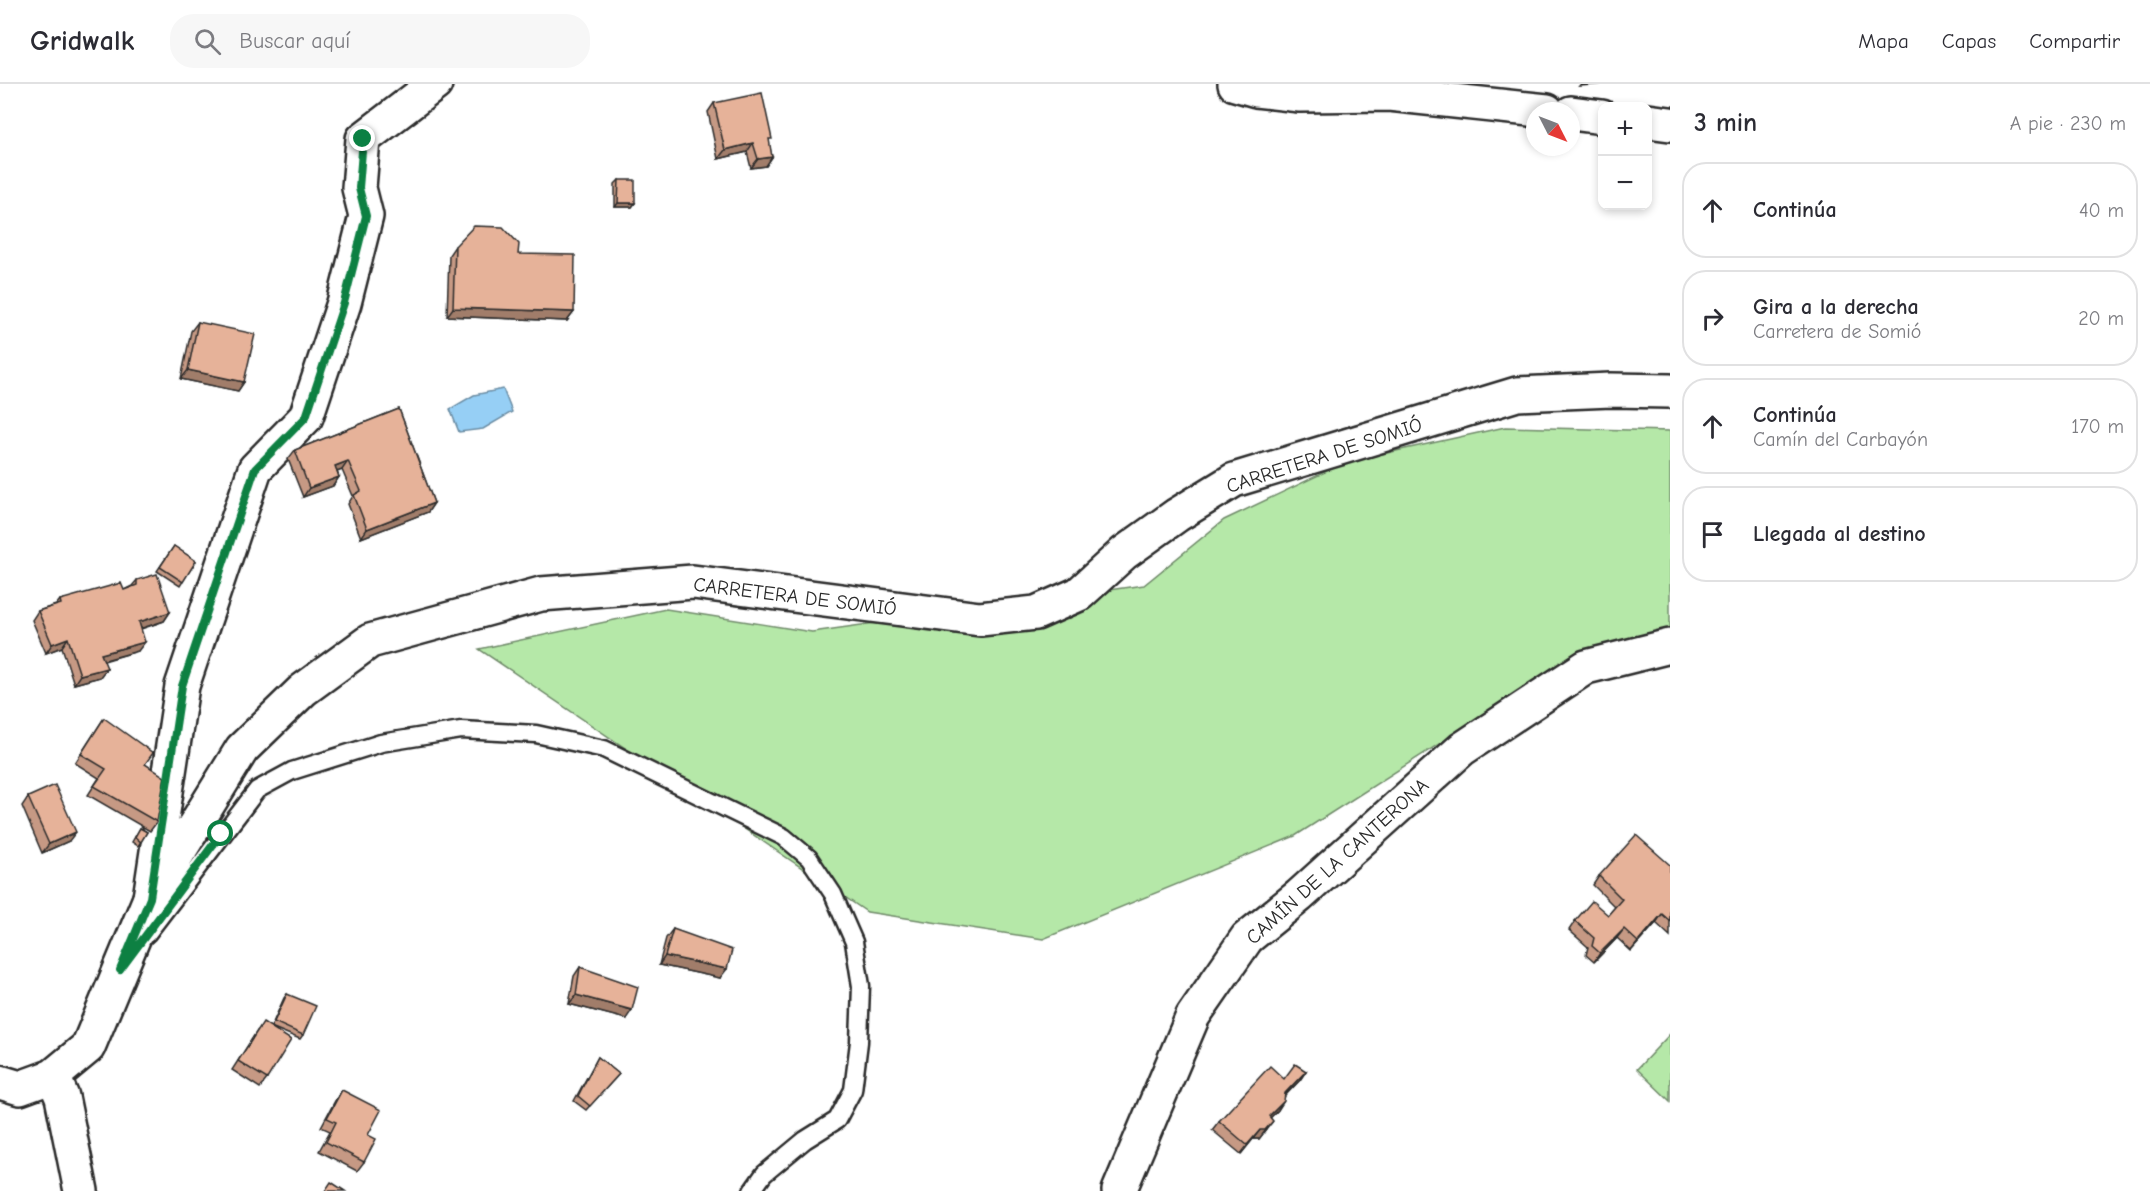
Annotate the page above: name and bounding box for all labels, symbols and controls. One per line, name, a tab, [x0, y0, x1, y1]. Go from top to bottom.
search box	[170, 14, 590, 68]
text: Gridwalk	[30, 25, 134, 57]
icon: search	[191, 25, 224, 58]
text: Buscar aquí	[239, 28, 350, 54]
text: Mapa	[1858, 29, 1909, 53]
text: Capas	[1942, 29, 1996, 53]
text: Compartir	[2029, 29, 2120, 53]
north arrow	[1526, 102, 1580, 156]
map controls	[1598, 102, 1652, 210]
button: +	[1598, 102, 1652, 156]
text: 3 min	[1694, 108, 1757, 138]
text: A pie · 230 m	[2010, 112, 2126, 135]
route end	[349, 125, 375, 151]
button: −	[1598, 156, 1652, 210]
icon: ahead	[1696, 194, 1729, 227]
text: Continúa	[1753, 197, 1837, 223]
text: 40 m	[2079, 199, 2124, 222]
text: Gira a la derecha	[1753, 294, 1919, 320]
icon: right	[1696, 302, 1729, 335]
text: 20 m	[2078, 307, 2124, 330]
text: Carretera de Somió	[1753, 320, 1921, 343]
text: Continúa	[1753, 402, 1837, 428]
icon: ahead	[1696, 410, 1729, 443]
street label: CARRETERA DE SOMIÓ	[1223, 412, 1425, 498]
text: 170 m	[2071, 415, 2124, 438]
text: Camín del Carbayón	[1753, 428, 1928, 451]
icon: arrive	[1696, 518, 1729, 551]
text: Llegada al destino	[1753, 521, 1926, 547]
street label: CARRETERA DE SOMIÓ	[692, 572, 898, 620]
street label: CAMÍN DE LA CANTERONA	[1242, 773, 1433, 949]
route start	[207, 820, 233, 846]

